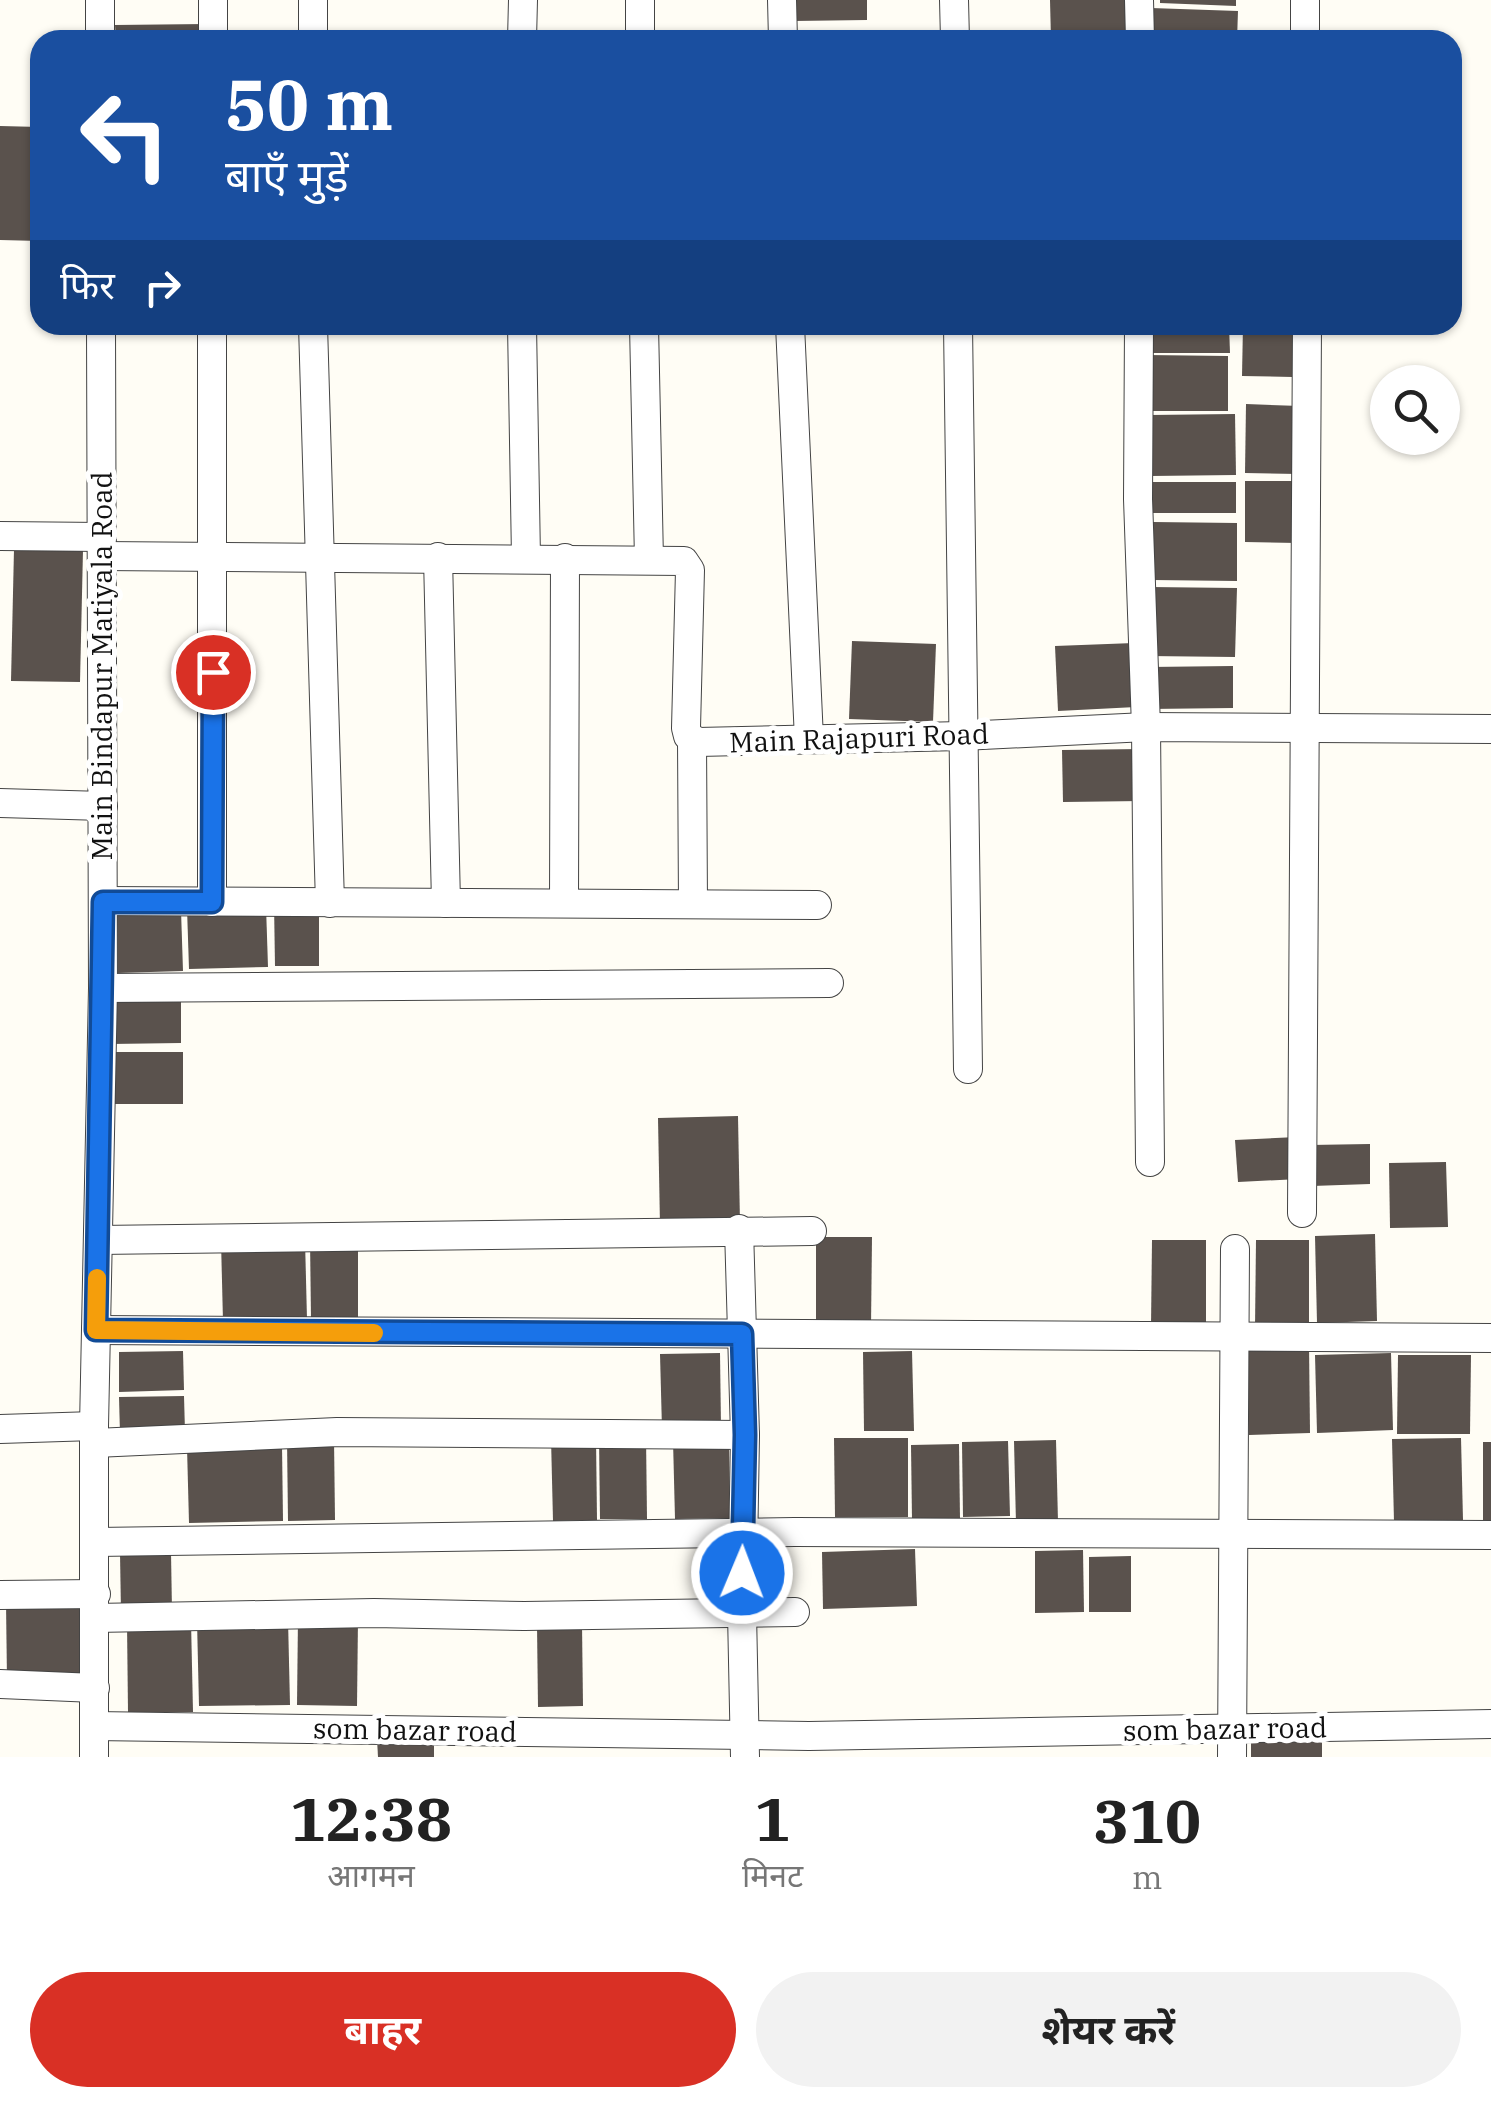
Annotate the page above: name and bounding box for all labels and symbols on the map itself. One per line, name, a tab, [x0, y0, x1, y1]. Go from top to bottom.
street label: Main Bindapur Matiyala Road	[83, 471, 120, 861]
pin	[171, 630, 256, 715]
street label: Main Rajapuri Road	[729, 714, 989, 761]
position arrow	[690, 1521, 794, 1625]
street label: som bazar road	[1123, 1708, 1327, 1749]
street label: som bazar road	[313, 1709, 517, 1750]

